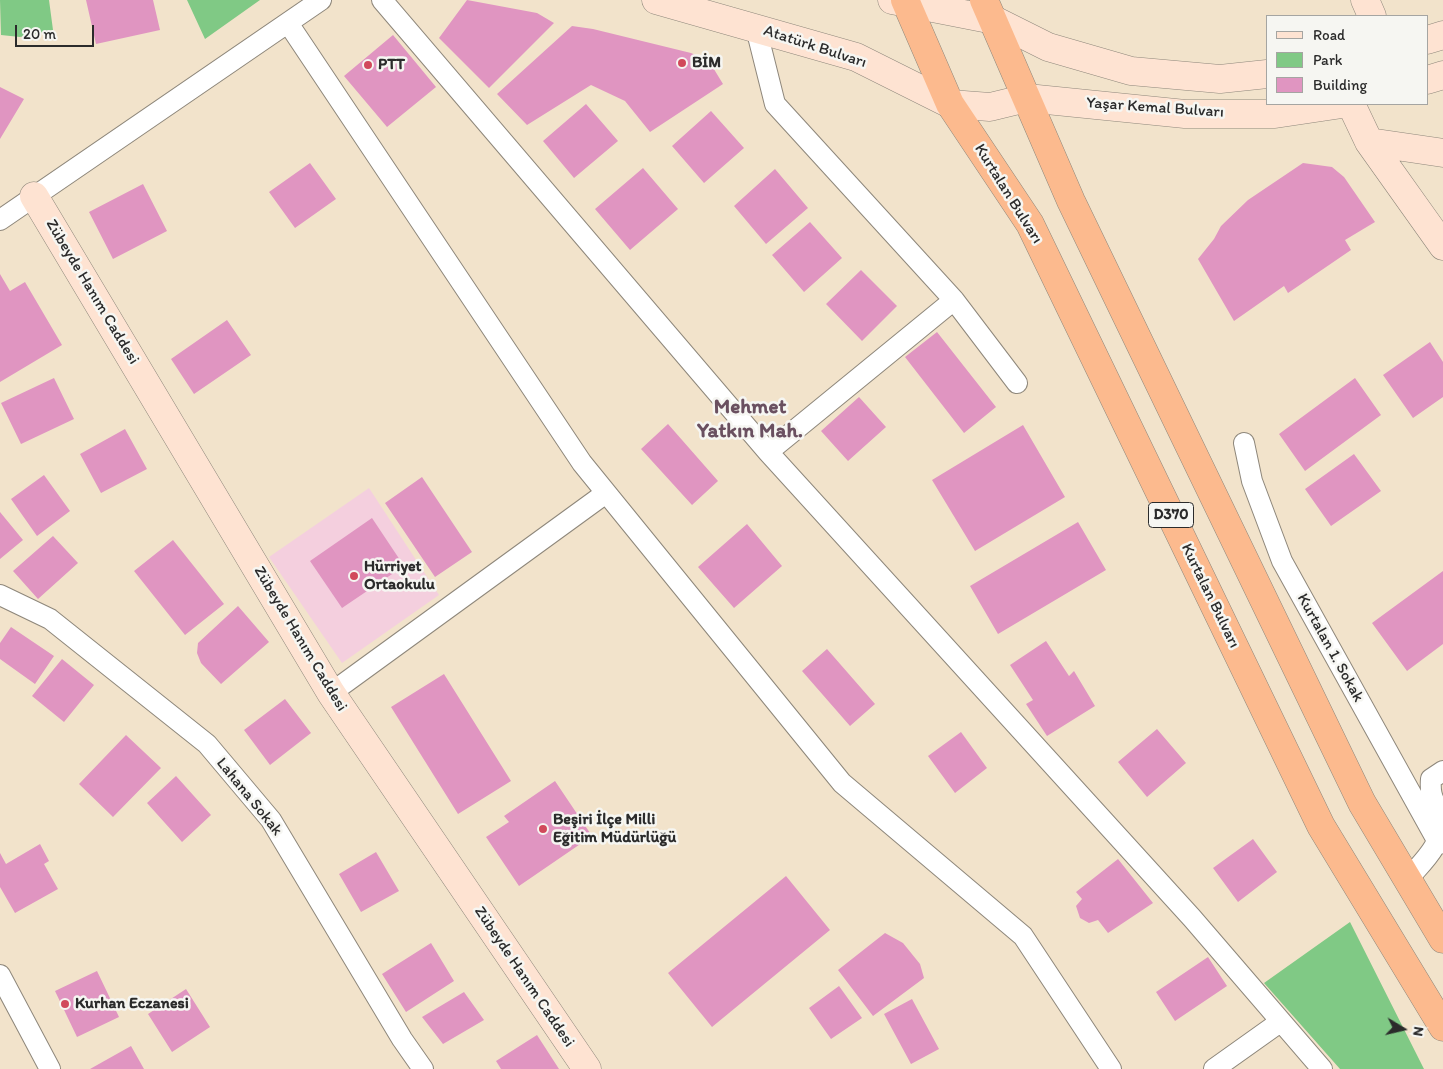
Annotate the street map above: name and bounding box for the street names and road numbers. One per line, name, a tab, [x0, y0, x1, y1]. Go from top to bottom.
street label: Atatürk Bulvarı	[761, 21, 869, 73]
street label: Yaşar Kemal Bulvarı	[1086, 94, 1224, 122]
street label: Kurtalan Bulvarı	[970, 141, 1046, 247]
street label: Zübeyde Hanım Caddesi	[41, 216, 143, 368]
road number: D370	[1148, 502, 1194, 528]
street label: Kurtalan Bulvarı	[1176, 541, 1244, 651]
street label: Zübeyde Hanım Caddesi	[249, 563, 351, 715]
street label: Kurtalan 1. Sokak	[1292, 590, 1368, 706]
street label: Lahana Sokak	[212, 754, 286, 840]
street label: Zübeyde Hanım Caddesi	[470, 903, 578, 1051]

